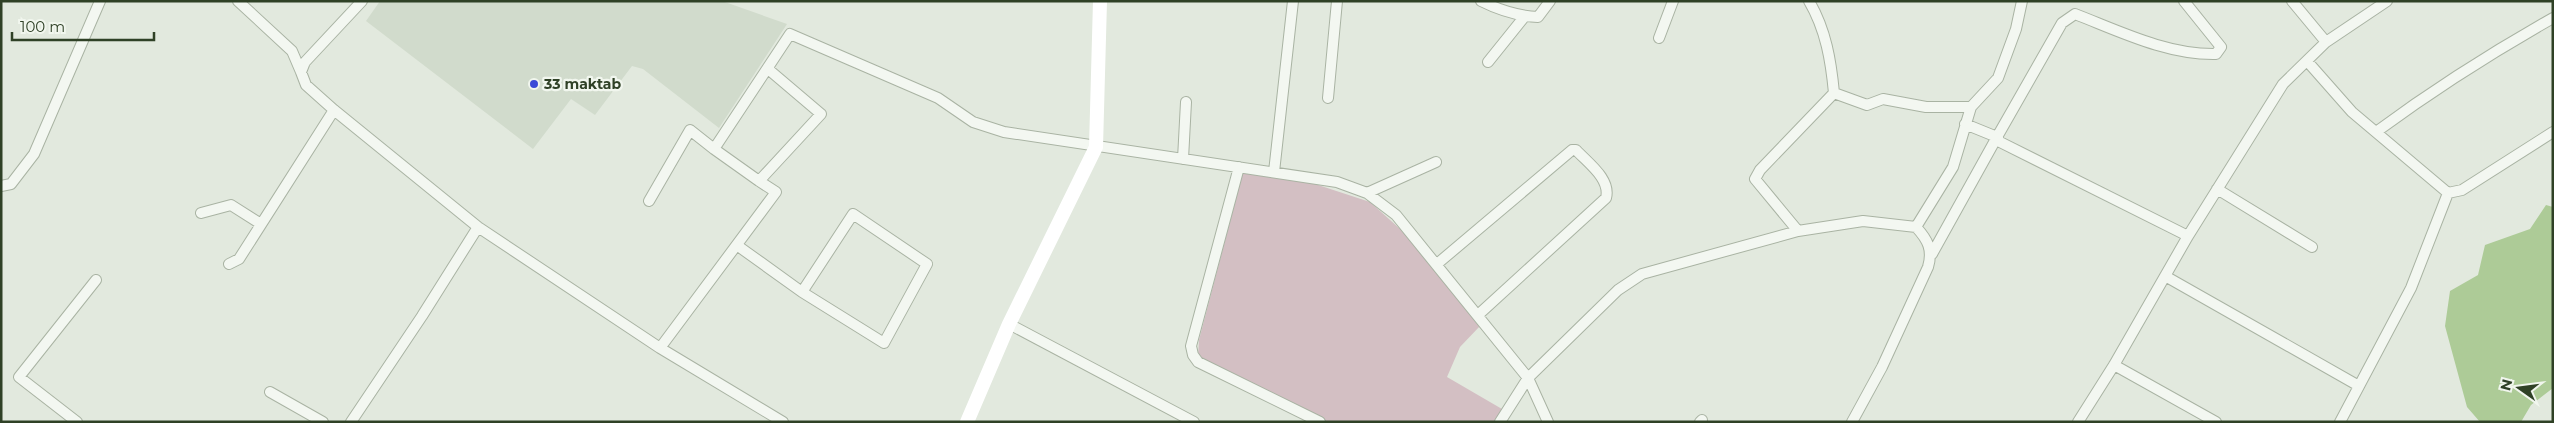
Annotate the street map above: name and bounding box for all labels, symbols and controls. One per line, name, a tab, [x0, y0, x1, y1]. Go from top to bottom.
scale bar	[12, 10, 155, 42]
text: 100 m	[20, 17, 65, 36]
place label: 33 maktab	[543, 75, 621, 93]
marker: 33 maktab	[528, 78, 540, 90]
north arrow	[2494, 363, 2544, 413]
text: N	[2496, 377, 2516, 393]

